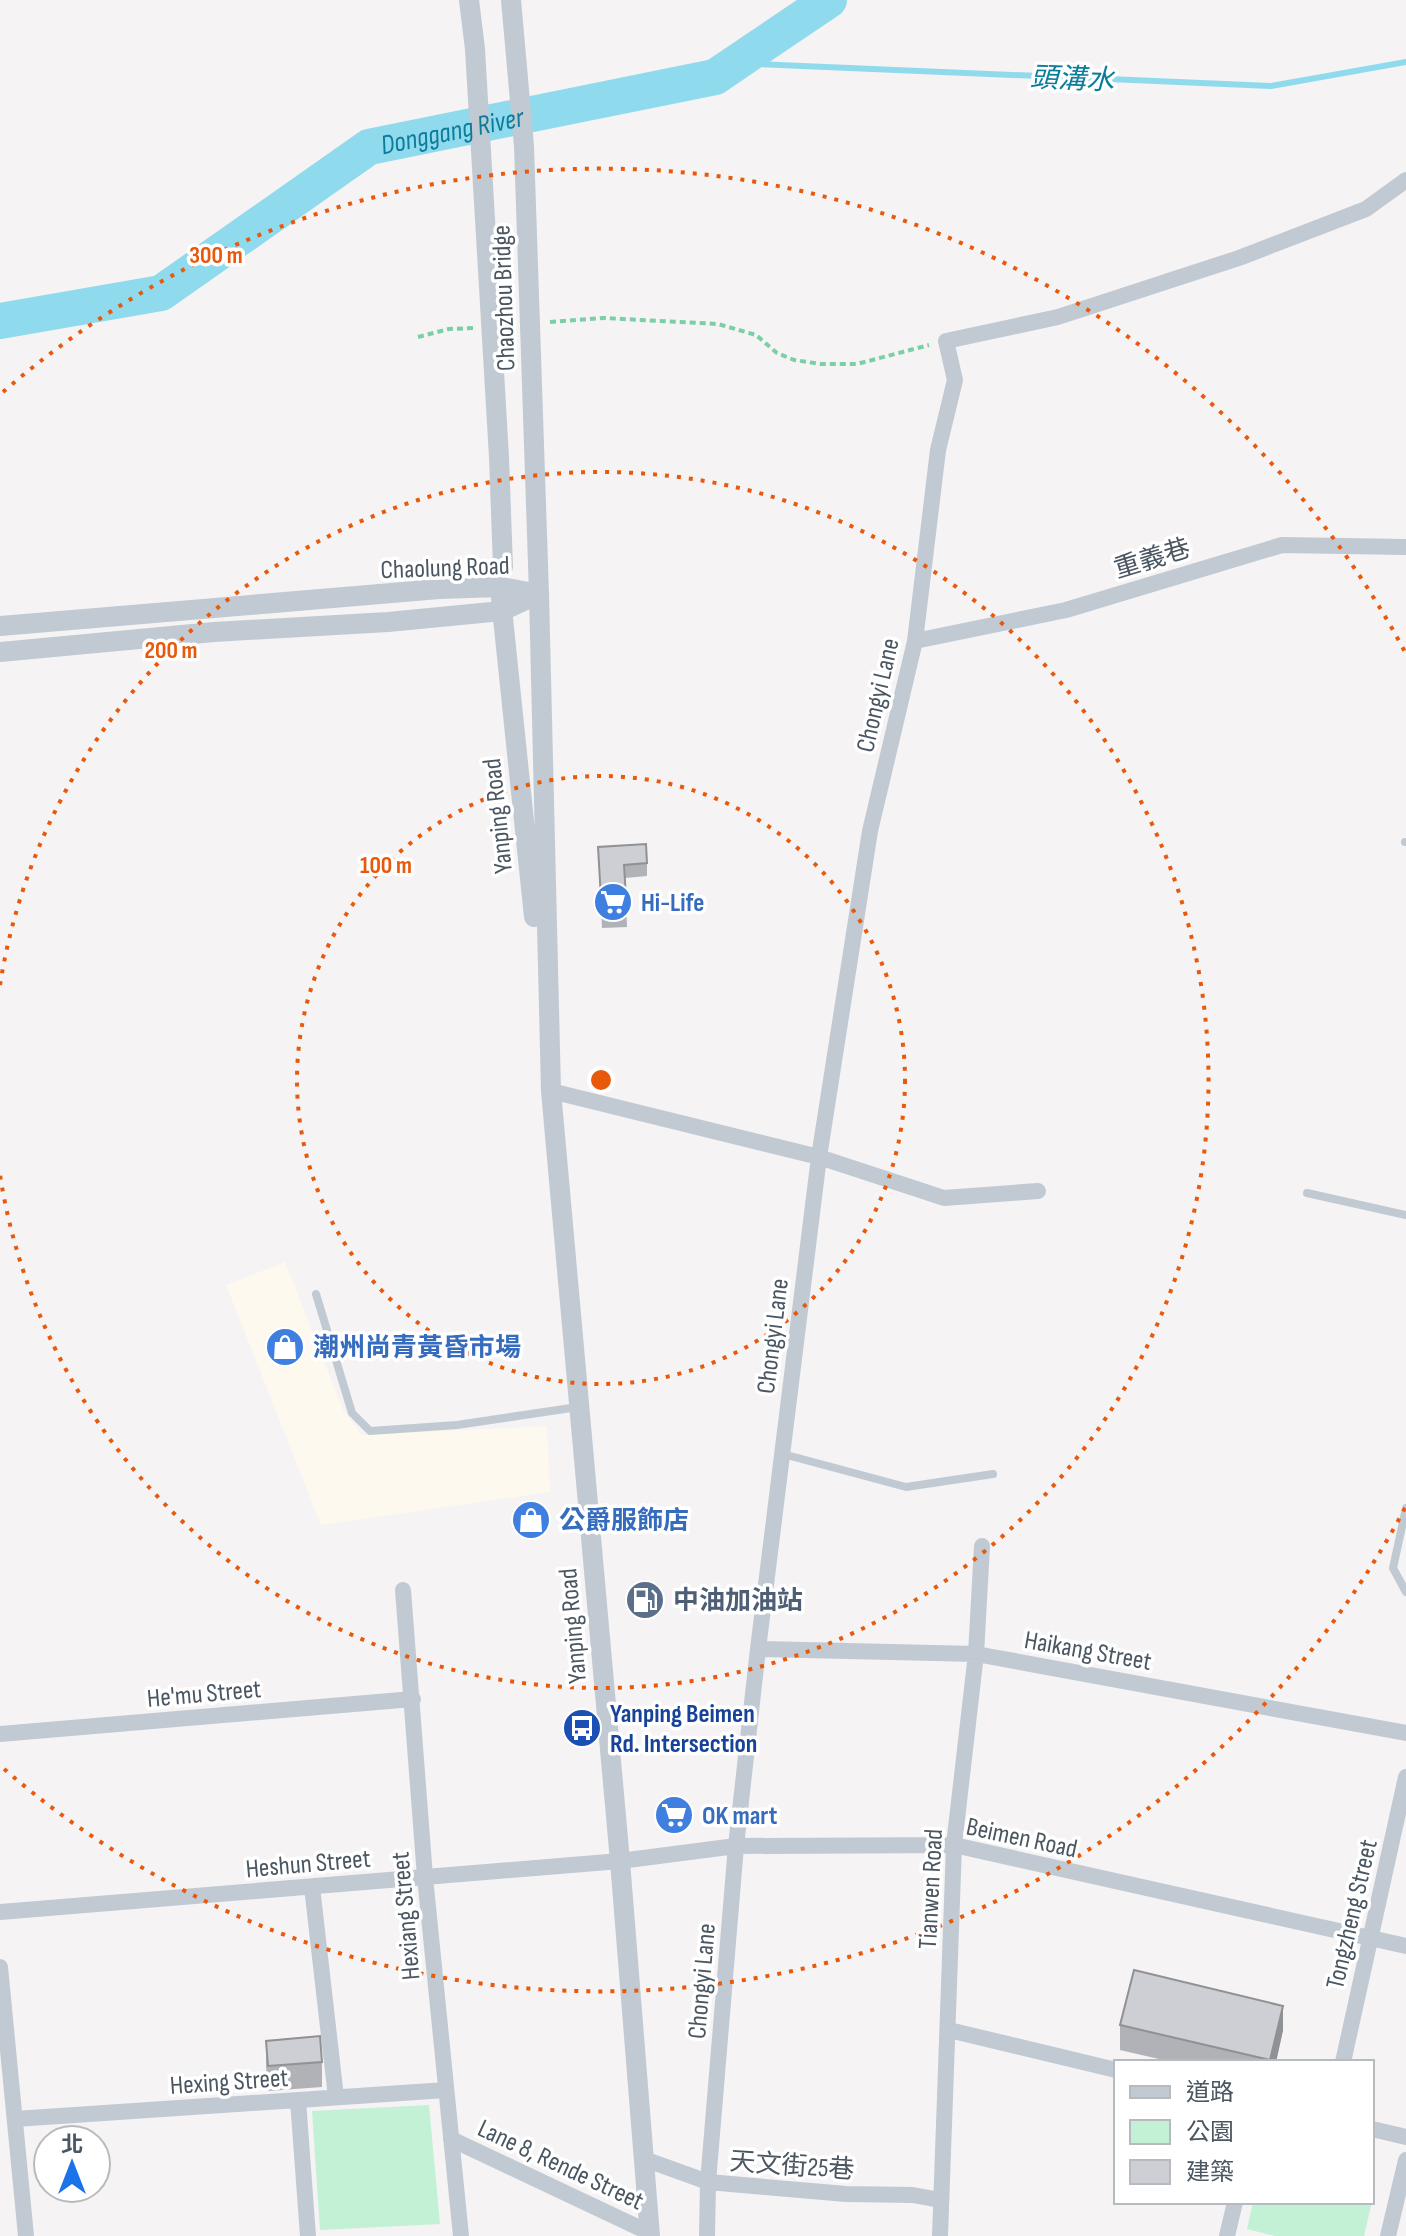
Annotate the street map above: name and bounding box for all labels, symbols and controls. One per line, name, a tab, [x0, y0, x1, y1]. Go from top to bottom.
water label: 頭溝水	[1029, 62, 1116, 98]
water label: Donggang River	[378, 101, 528, 162]
street label: Chaozhou Bridge	[486, 224, 523, 371]
text: 300 m	[189, 241, 243, 270]
street label: 重義巷	[1111, 533, 1194, 586]
street label: Chaolung Road	[380, 551, 510, 586]
street label: Chongyi Lane	[850, 635, 907, 755]
text: 200 m	[144, 636, 198, 665]
street label: Yanping Road	[477, 757, 520, 875]
text: 100 m	[360, 851, 412, 880]
supermarket icon: Hi-Life	[592, 881, 634, 923]
place label: Hi-Life	[641, 888, 704, 919]
centre of rings	[587, 1066, 615, 1094]
street label: Chongyi Lane	[751, 1277, 796, 1396]
shop icon: 潮州尚青黃昏市場	[264, 1326, 306, 1368]
place label: 潮州尚青黃昏市場	[313, 1333, 521, 1364]
shop icon: 公爵服飾店	[510, 1499, 552, 1541]
place label: 公爵服飾店	[559, 1506, 689, 1537]
street label: Yanping Road	[553, 1567, 594, 1685]
fuel station icon: 中油加油站	[624, 1579, 666, 1621]
place label: 中油加油站	[673, 1586, 803, 1617]
street label: Haikang Street	[1022, 1625, 1154, 1678]
street label: He'mu Street	[146, 1674, 262, 1715]
place label: Yanping Beimen Rd. Intersection	[610, 1699, 757, 1760]
bus stop icon: Yanping Beimen Rd. Intersection	[561, 1707, 603, 1749]
supermarket icon: OK mart	[653, 1794, 695, 1836]
place label: OK mart	[702, 1801, 778, 1832]
street label: Beimen Road	[963, 1812, 1080, 1865]
street label: Tianwen Road	[913, 1828, 950, 1950]
street label: Tongzheng Street	[1320, 1836, 1385, 1992]
street label: Heshun Street	[244, 1844, 372, 1885]
street label: Hexiang Street	[385, 1850, 428, 1981]
street label: Chongyi Lane	[682, 1922, 723, 2040]
legend	[1114, 2060, 1374, 2204]
street label: Hexing Street	[169, 2063, 289, 2102]
text: 道路	[1186, 2078, 1234, 2107]
street label: Lane 8, Rende Street	[473, 2113, 648, 2217]
text: 公園	[1186, 2118, 1234, 2147]
north arrow	[32, 2124, 112, 2204]
text: 北	[61, 2132, 83, 2159]
street label: 天文街25巷	[728, 2147, 855, 2186]
text: 建築	[1186, 2158, 1234, 2187]

